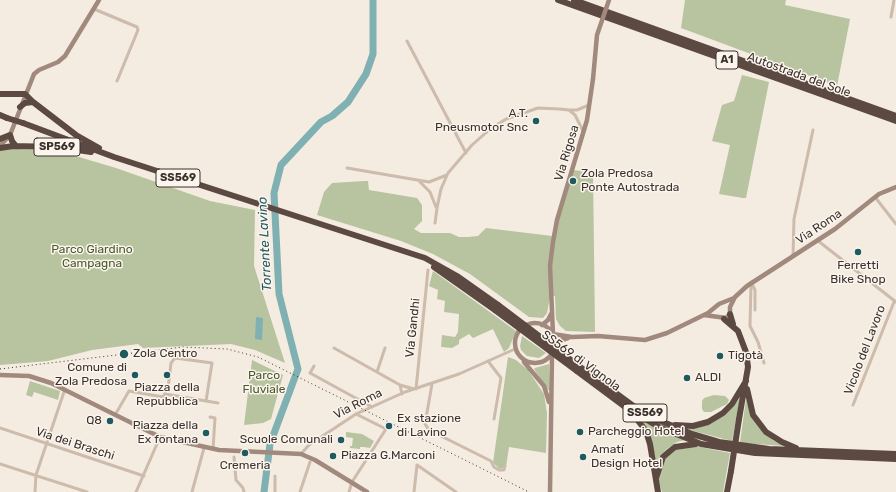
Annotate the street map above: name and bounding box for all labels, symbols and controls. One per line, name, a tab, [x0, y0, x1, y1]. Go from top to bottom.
street label: Autostrada del Sole	[745, 50, 853, 100]
road number: A1	[716, 51, 738, 69]
place label: A.T. Pneusmotor Snc	[435, 107, 528, 135]
marker: A.T. Pneusmotor Snc	[531, 116, 541, 126]
street label: Via Rigosa	[552, 123, 582, 183]
road number: SP569	[34, 138, 80, 156]
place label: Zola Predosa Ponte Autostrada	[581, 167, 679, 195]
road number: SS569	[156, 169, 200, 187]
marker: Zola Predosa Ponte Autostrada	[568, 176, 578, 186]
water label: Torrente Lavino	[255, 196, 275, 292]
street label: Via Roma	[793, 206, 845, 248]
park label: Parco Giardino Campagna	[51, 243, 133, 271]
marker: Ferretti Bike Shop	[853, 247, 863, 257]
place label: Ferretti Bike Shop	[830, 259, 886, 287]
street label: Via Gandhi	[403, 298, 423, 358]
street label: Vicolo del Lavoro	[841, 303, 889, 397]
street label: SS569 di Vignola	[539, 328, 623, 394]
place label: Zola Centro	[133, 347, 197, 361]
marker: Zola Centro	[118, 348, 130, 360]
place label: Tigotà	[728, 349, 763, 363]
marker: Tigotà	[715, 351, 725, 361]
place label: Comune di Zola Predosa	[55, 361, 127, 389]
park label: Parco Fluviale	[243, 369, 285, 397]
marker: Comune di Zola Predosa	[130, 370, 140, 380]
marker: Piazza della Repubblica	[162, 370, 172, 380]
place label: ALDI	[695, 371, 721, 385]
marker: ALDI	[682, 373, 692, 383]
place label: Piazza della Repubblica	[134, 381, 200, 409]
street label: Via Roma	[331, 386, 385, 422]
road number: SS569	[623, 404, 667, 422]
place label: Ex stazione di Lavino	[397, 412, 461, 440]
place label: Q8	[86, 414, 102, 428]
marker: Q8	[105, 416, 115, 426]
place label: Piazza della Ex fontana	[133, 419, 198, 447]
marker: Ex stazione di Lavino	[384, 421, 394, 431]
street label: Via dei Braschi	[34, 424, 116, 464]
place label: Parcheggio Hotel	[588, 425, 684, 439]
marker: Parcheggio Hotel	[575, 427, 585, 437]
marker: Piazza della Ex fontana	[201, 428, 211, 438]
place label: Scuole Comunali	[240, 433, 333, 447]
marker: Scuole Comunali	[336, 435, 346, 445]
place label: Amatí Design Hotel	[591, 443, 662, 471]
marker: Cremeria	[240, 448, 250, 458]
place label: Piazza G.Marconi	[341, 449, 435, 463]
marker: Piazza G.Marconi	[328, 451, 338, 461]
marker: Amatí Design Hotel	[578, 452, 588, 462]
place label: Cremeria	[220, 459, 270, 473]

